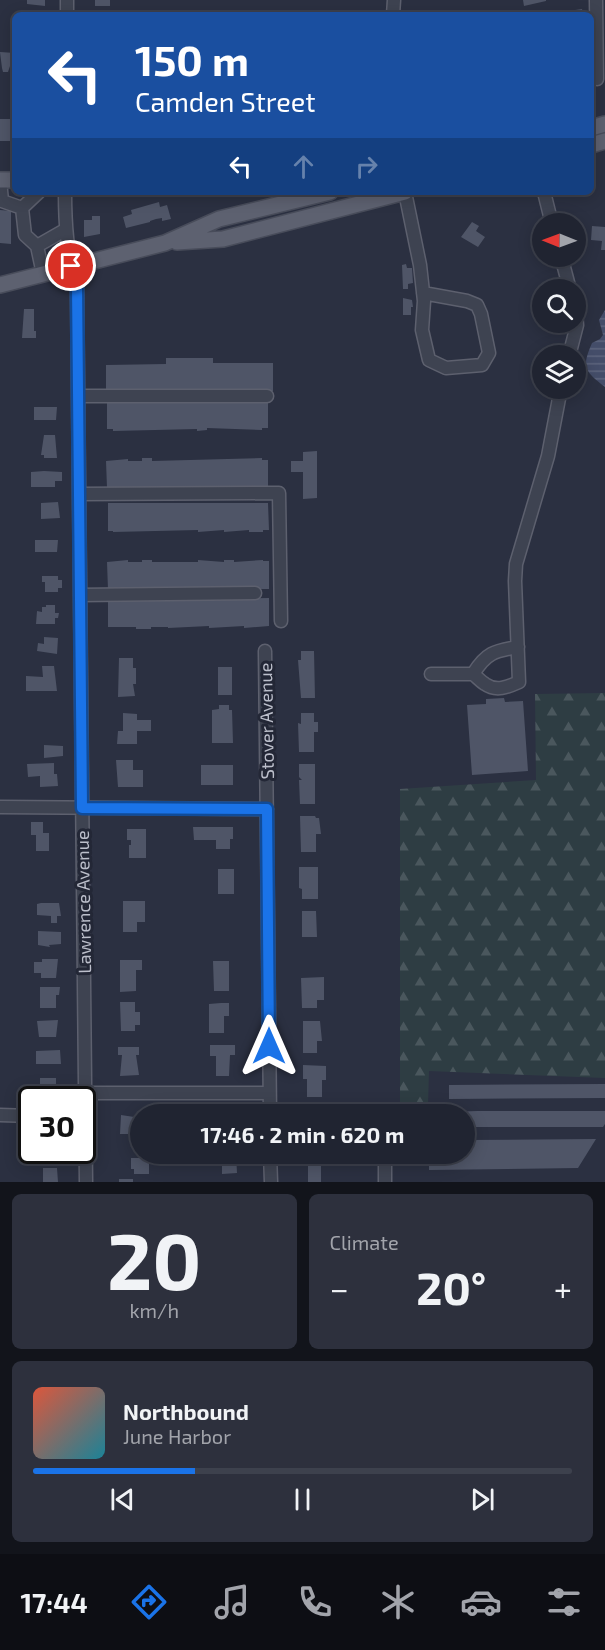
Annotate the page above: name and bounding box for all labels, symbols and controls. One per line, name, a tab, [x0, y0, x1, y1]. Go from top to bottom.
text: 150 m	[135, 34, 249, 84]
icon: left	[36, 36, 114, 114]
text: Camden Street	[135, 85, 316, 117]
icon: left	[224, 150, 257, 183]
icon: ahead	[287, 150, 320, 183]
icon: right	[350, 150, 383, 183]
north arrow	[532, 213, 586, 267]
map controls	[532, 213, 586, 399]
pin	[45, 240, 96, 291]
icon: arrive	[54, 249, 87, 282]
button: search	[532, 279, 586, 333]
button: layers	[532, 345, 586, 399]
street label: Stover Avenue	[254, 662, 278, 780]
street label: Lawrence Avenue	[71, 830, 95, 974]
position arrow	[237, 1014, 301, 1078]
speed limit sign: 30	[18, 1086, 96, 1164]
text: 17:46 · 2 min · 620 m	[201, 1121, 404, 1147]
text: 20	[107, 1212, 202, 1306]
text: Climate	[330, 1230, 399, 1254]
text: 20°	[416, 1260, 486, 1314]
text: −	[330, 1268, 349, 1308]
text: +	[554, 1268, 572, 1308]
text: km/h	[129, 1298, 179, 1322]
text: Northbound	[123, 1398, 249, 1424]
text: June Harbor	[123, 1424, 231, 1448]
icon: previous	[106, 1483, 139, 1516]
icon: pause	[286, 1483, 319, 1516]
icon: next	[466, 1483, 499, 1516]
icon: directions	[128, 1581, 170, 1623]
icon: music	[211, 1581, 253, 1623]
icon: phone	[294, 1581, 336, 1623]
icon: climate	[377, 1581, 419, 1623]
icon: car	[460, 1581, 502, 1623]
icon: filters	[543, 1581, 585, 1623]
text: 17:44	[20, 1586, 88, 1618]

